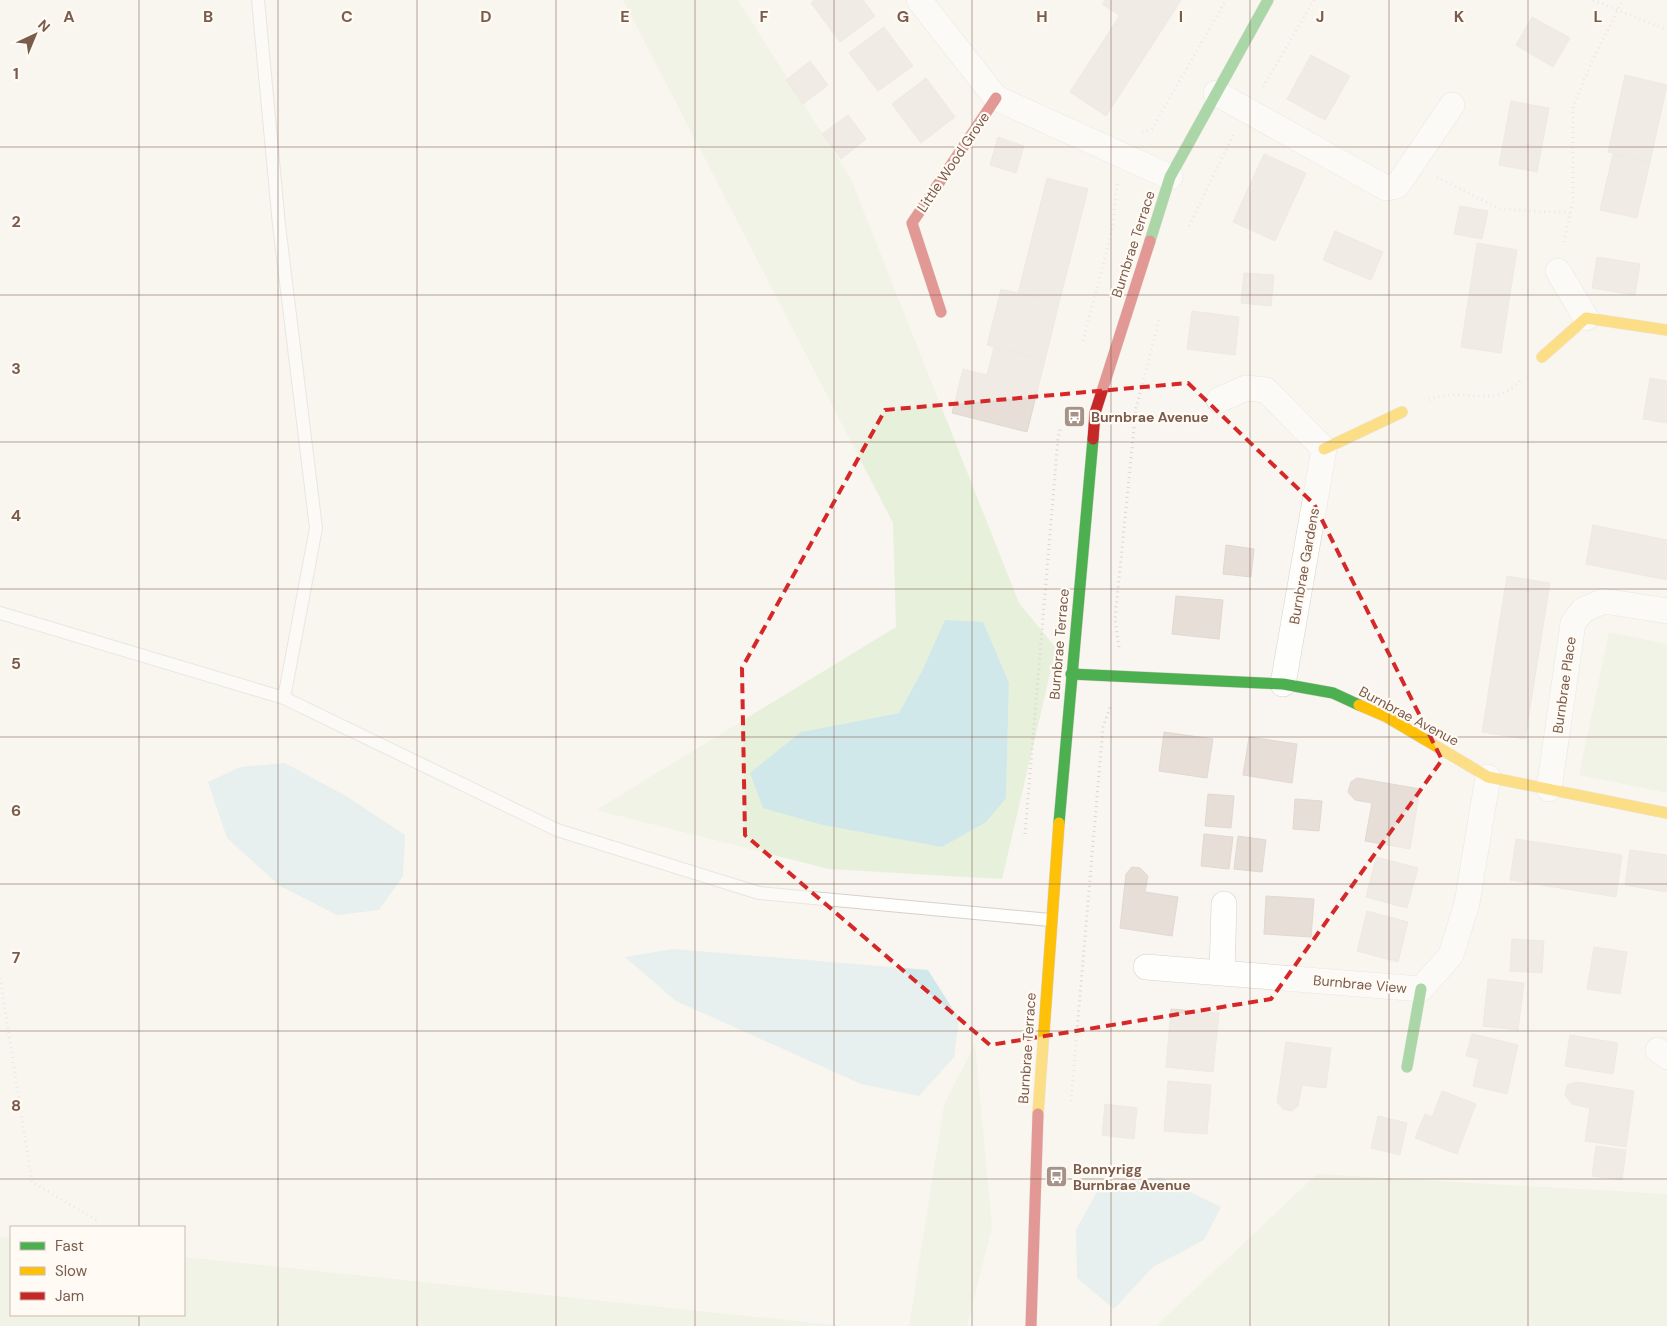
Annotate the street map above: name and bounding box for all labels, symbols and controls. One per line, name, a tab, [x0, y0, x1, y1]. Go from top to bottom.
text: A	[63, 6, 75, 27]
text: B	[203, 6, 213, 27]
text: C	[341, 6, 353, 27]
text: D	[480, 6, 492, 27]
text: E	[620, 6, 630, 27]
text: F	[760, 6, 769, 27]
text: G	[897, 6, 909, 27]
text: H	[1036, 6, 1048, 27]
text: I	[1179, 6, 1183, 27]
text: J	[1316, 6, 1324, 27]
text: K	[1454, 6, 1465, 27]
text: L	[1594, 6, 1603, 27]
north arrow	[10, 10, 60, 60]
text: N	[34, 16, 54, 36]
text: 1	[13, 63, 19, 84]
street label: Little Wood Grove	[913, 108, 993, 215]
street label: Burnbrae Terrace	[1107, 188, 1159, 300]
text: 2	[11, 211, 21, 232]
text: 3	[11, 358, 21, 379]
bus stop icon: Burnbrae Avenue	[1063, 405, 1087, 429]
place label: Burnbrae Avenue	[1091, 408, 1209, 426]
text: 4	[11, 505, 21, 526]
street label: Burnbrae Gardens	[1285, 506, 1323, 626]
street label: Burnbrae Terrace	[1045, 588, 1073, 700]
street label: Burnbrae Place	[1548, 635, 1580, 735]
text: 5	[11, 653, 21, 674]
street label: Burnbrae Avenue	[1356, 682, 1462, 750]
text: 6	[11, 800, 21, 821]
text: 7	[12, 947, 21, 968]
street label: Burnbrae View	[1312, 971, 1408, 997]
street label: Burnbrae Terrace	[1014, 992, 1040, 1104]
text: 8	[11, 1095, 21, 1116]
place label: Bonnyrigg Burnbrae Avenue	[1073, 1160, 1191, 1194]
bus stop icon: Bonnyrigg Burnbrae Avenue	[1045, 1165, 1069, 1189]
legend	[10, 1226, 185, 1316]
text: Fast	[55, 1236, 84, 1256]
text: Slow	[55, 1261, 88, 1281]
text: Jam	[55, 1286, 84, 1306]

